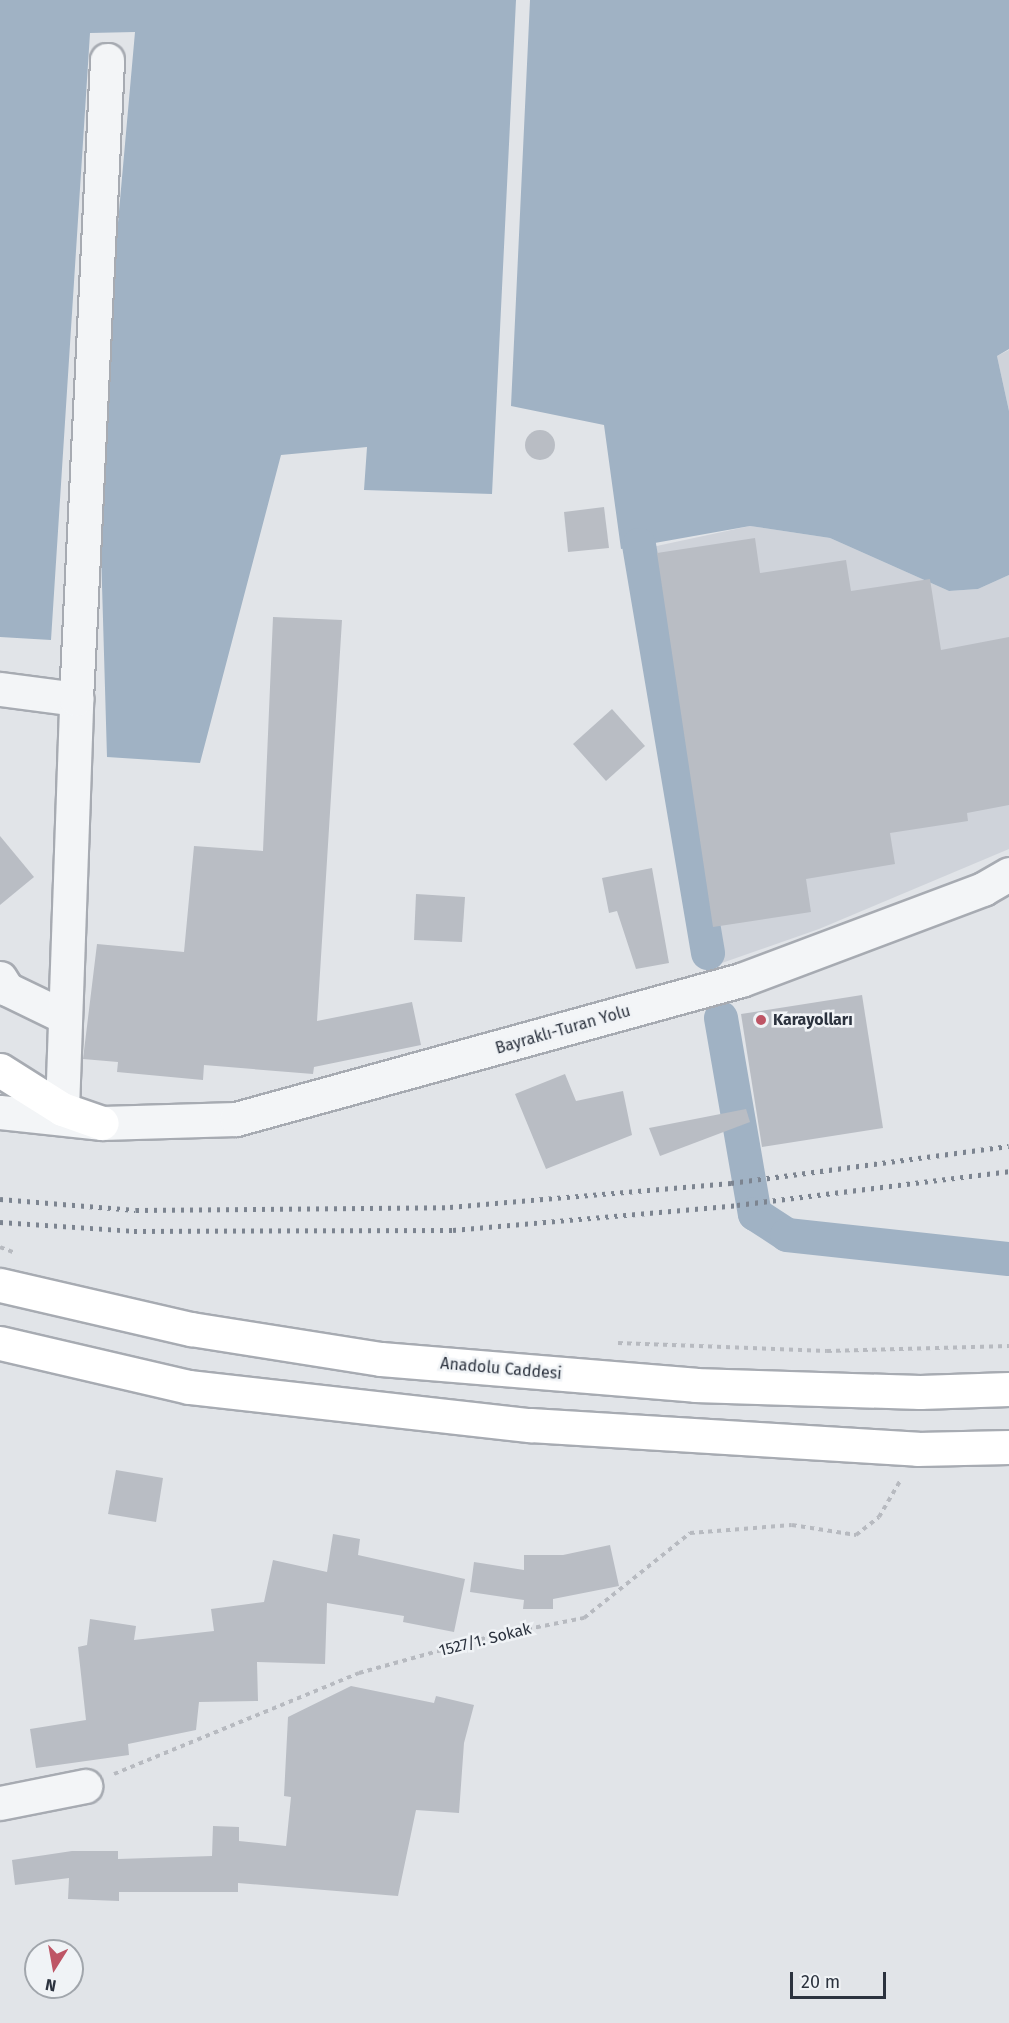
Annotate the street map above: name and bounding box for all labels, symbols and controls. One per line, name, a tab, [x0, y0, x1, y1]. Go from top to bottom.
street label: Bayraklı-Turan Yolu	[493, 1002, 633, 1058]
place label: Karayolları	[773, 1010, 853, 1030]
marker: Karayolları	[754, 1013, 768, 1027]
street label: Anadolu Caddesi	[440, 1354, 562, 1384]
street label: 1527/1. Sokak	[437, 1619, 533, 1661]
north arrow	[24, 1939, 84, 1999]
scale bar	[793, 1960, 889, 1998]
text: 20 m	[801, 1971, 840, 1993]
text: N	[44, 1975, 58, 1996]

